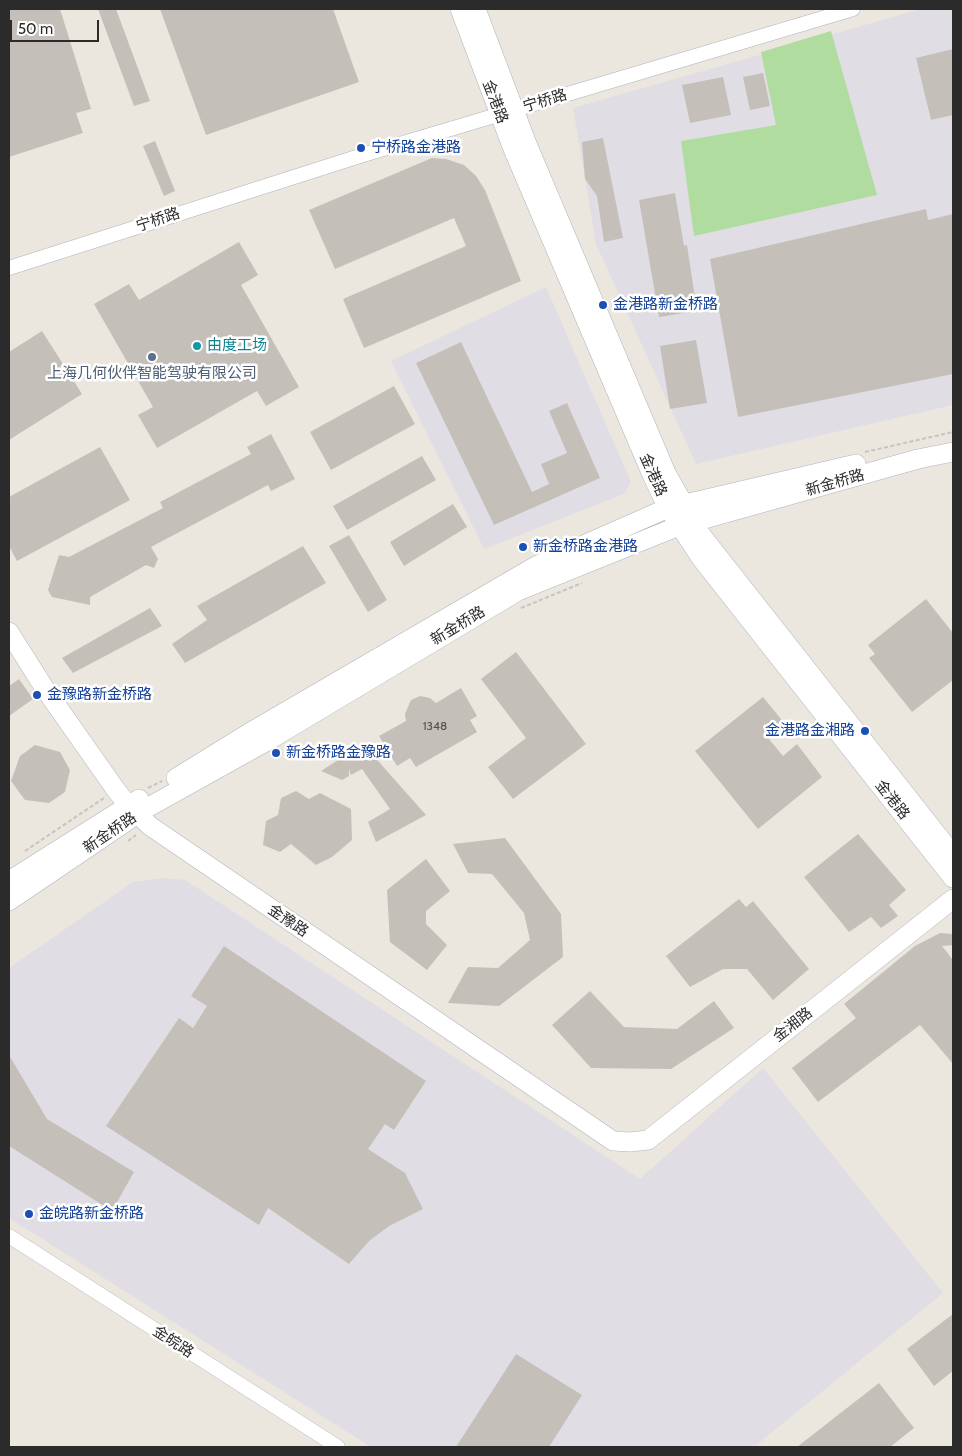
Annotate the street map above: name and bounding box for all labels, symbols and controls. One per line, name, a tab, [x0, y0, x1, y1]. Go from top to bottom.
scale bar	[12, 10, 101, 42]
text: 50 m	[18, 20, 53, 38]
street label: 金港路	[479, 78, 511, 126]
street label: 宁桥路	[521, 86, 569, 116]
place label: 宁桥路金港路	[371, 139, 461, 157]
marker: 宁桥路金港路	[355, 142, 367, 154]
street label: 宁桥路	[134, 204, 182, 236]
place label: 金港路新金桥路	[613, 296, 718, 314]
marker: 金港路新金桥路	[597, 299, 609, 311]
place label: 由度工场	[207, 337, 267, 355]
marker: 由度工场	[191, 340, 203, 352]
marker: 上海几何伙伴智能驾驶有限公司	[146, 351, 158, 363]
place label: 上海几何伙伴智能驾驶有限公司	[47, 365, 257, 383]
street label: 金港路	[636, 451, 670, 499]
street label: 新金桥路	[804, 466, 866, 500]
place label: 新金桥路金港路	[533, 538, 638, 556]
marker: 新金桥路金港路	[517, 541, 529, 553]
street label: 新金桥路	[428, 603, 488, 649]
place label: 金豫路新金桥路	[47, 686, 152, 704]
marker: 金豫路新金桥路	[31, 689, 43, 701]
house number: 1348	[423, 719, 447, 733]
place label: 金港路金湘路	[765, 722, 855, 740]
marker: 金港路金湘路	[859, 725, 871, 737]
place label: 新金桥路金豫路	[286, 744, 391, 762]
marker: 新金桥路金豫路	[270, 747, 282, 759]
street label: 金港路	[871, 777, 913, 823]
street label: 新金桥路	[80, 809, 140, 857]
street label: 金豫路	[264, 901, 312, 941]
street label: 金湘路	[770, 1004, 816, 1046]
place label: 金皖路新金桥路	[39, 1205, 144, 1223]
marker: 金皖路新金桥路	[23, 1208, 35, 1220]
street label: 金皖路	[149, 1322, 197, 1362]

